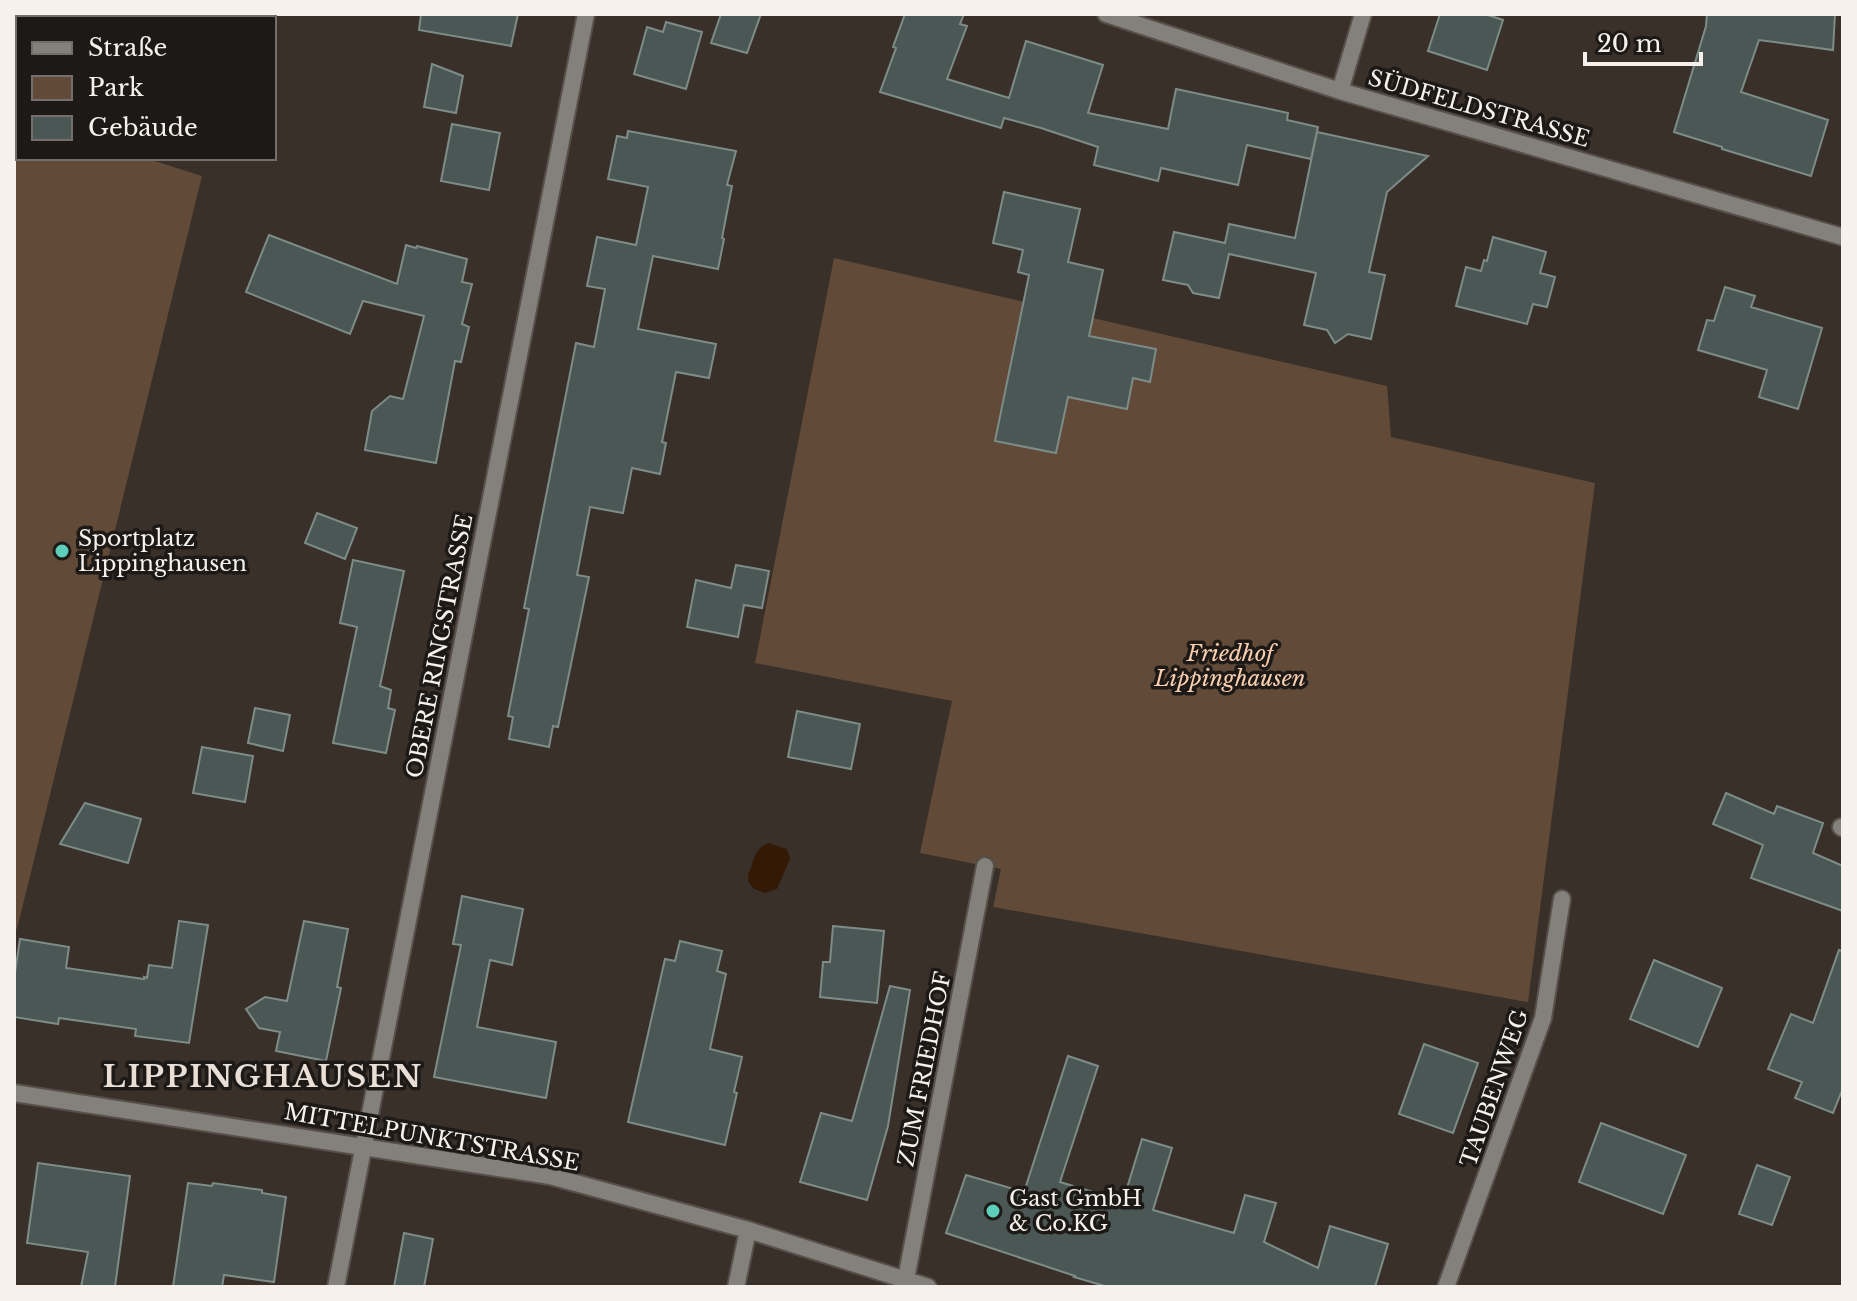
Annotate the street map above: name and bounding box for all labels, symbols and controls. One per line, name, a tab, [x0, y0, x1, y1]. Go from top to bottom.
legend	[16, 16, 276, 160]
scale bar	[1585, 16, 1701, 66]
text: 20 m	[1597, 29, 1662, 58]
text: Straße	[88, 33, 167, 62]
street label: SÜDFELDSTRASSE	[1365, 63, 1593, 153]
text: Park	[88, 73, 144, 102]
text: Gebäude	[88, 113, 198, 142]
street label: OBERE RINGSTRASSE	[401, 512, 478, 780]
place label: Sportplatz Lippinghausen	[78, 525, 247, 577]
marker: Sportplatz Lippinghausen	[53, 542, 71, 560]
park label: Friedhof Lippinghausen	[1153, 640, 1306, 692]
street label: ZUM FRIEDHOF	[892, 969, 957, 1169]
street label: TAUBENWEG	[1455, 1006, 1534, 1170]
district label: LIPPINGHAUSEN	[103, 1058, 423, 1095]
street label: MITTELPUNKTSTRASSE	[282, 1098, 582, 1177]
place label: Gast GmbH & Co.KG	[1009, 1185, 1142, 1237]
marker: Gast GmbH & Co.KG	[984, 1202, 1002, 1220]

